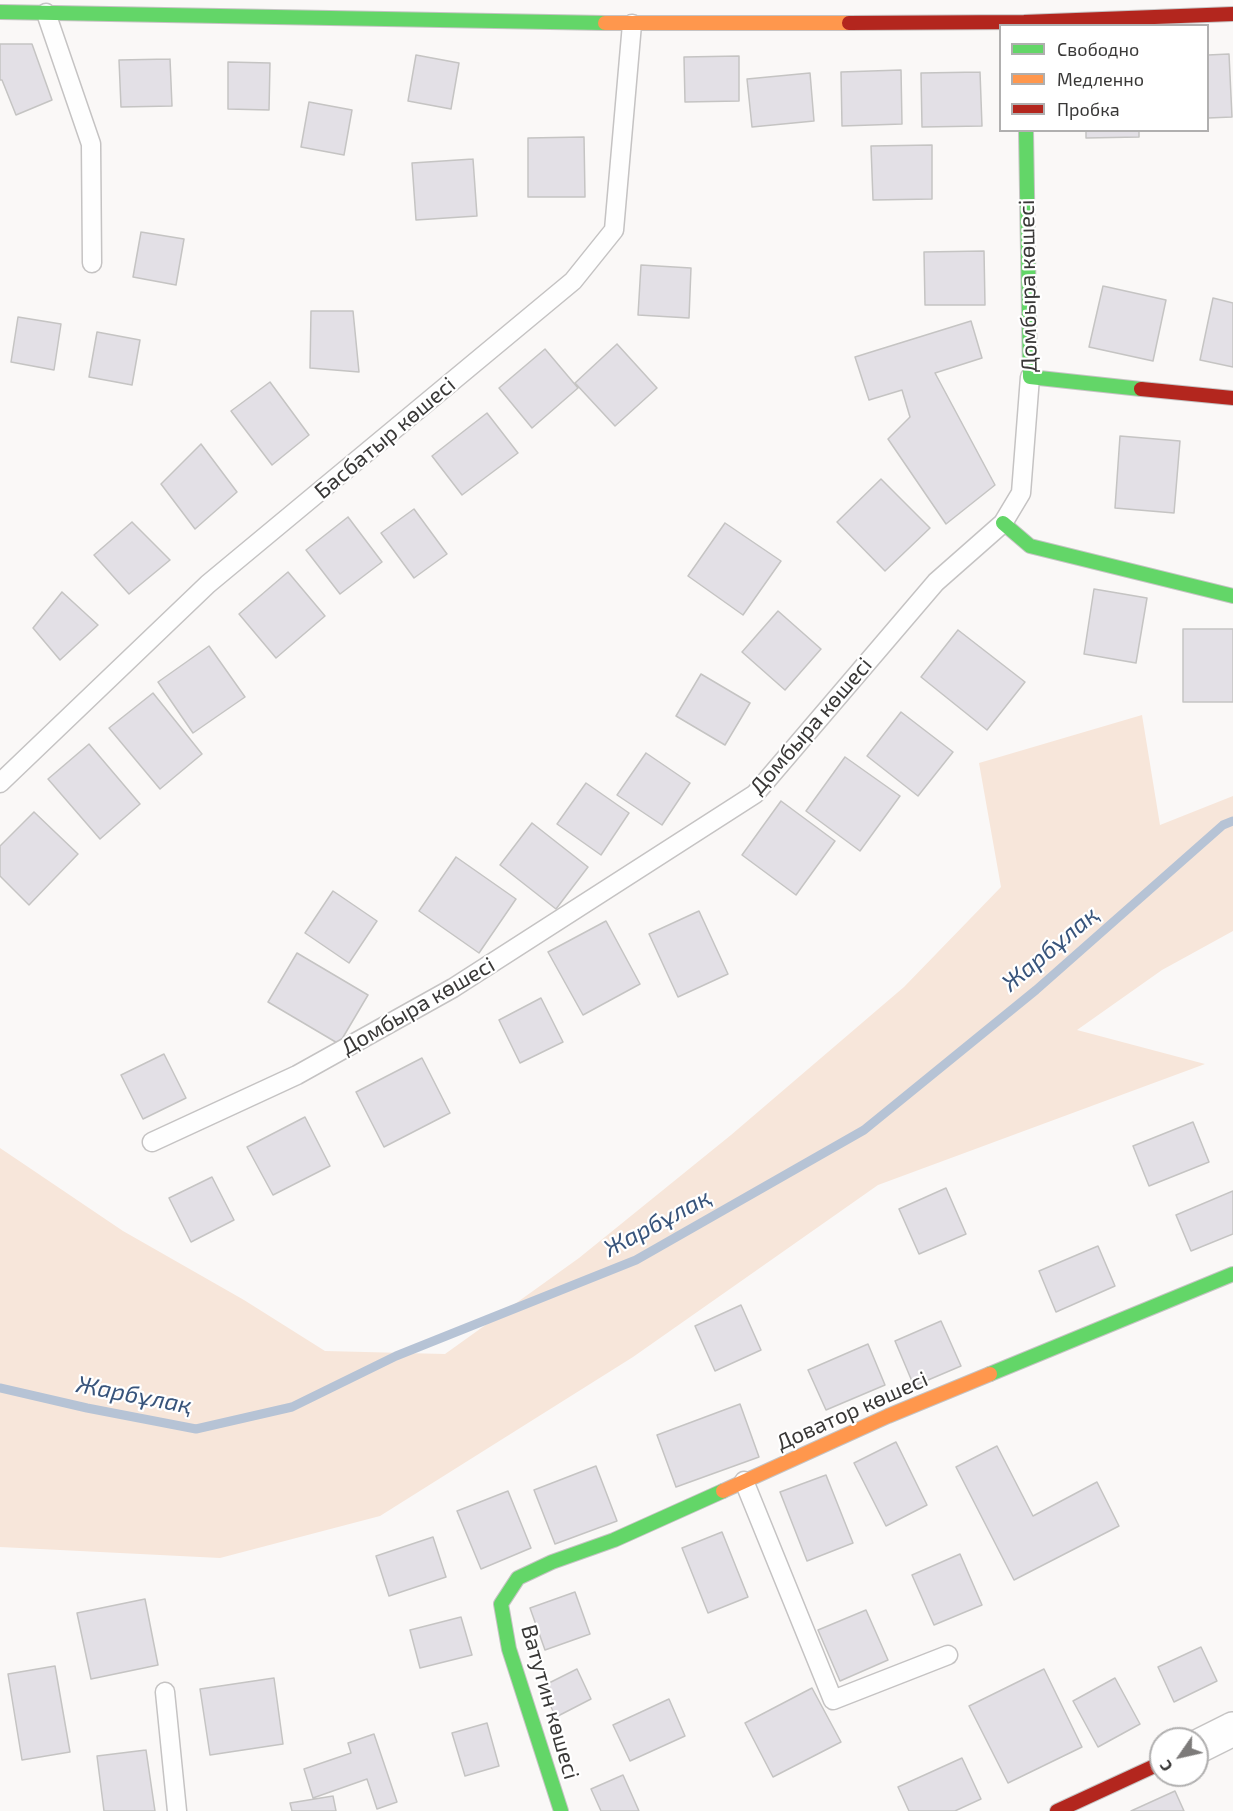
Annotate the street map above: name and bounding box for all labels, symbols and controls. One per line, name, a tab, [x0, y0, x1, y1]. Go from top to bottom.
legend	[999, 24, 1209, 132]
text: Свободно	[1057, 38, 1139, 60]
text: Медленно	[1057, 68, 1144, 90]
text: Пробка	[1057, 98, 1120, 120]
street label: Домбыра көшесі	[1013, 199, 1043, 373]
street label: Басбатыр көшесі	[309, 371, 461, 505]
street label: Домбыра көшесі	[744, 652, 878, 800]
water label: Жарбұлақ	[996, 901, 1104, 997]
street label: Домбыра көшесі	[337, 951, 499, 1061]
water label: Жарбұлақ	[599, 1183, 715, 1263]
street label: Доватор көшесі	[772, 1366, 932, 1456]
water label: Жарбұлақ	[74, 1370, 194, 1420]
street label: Ватутин көшесі	[515, 1622, 585, 1782]
north arrow	[1149, 1727, 1209, 1787]
text: С	[1155, 1757, 1176, 1775]

